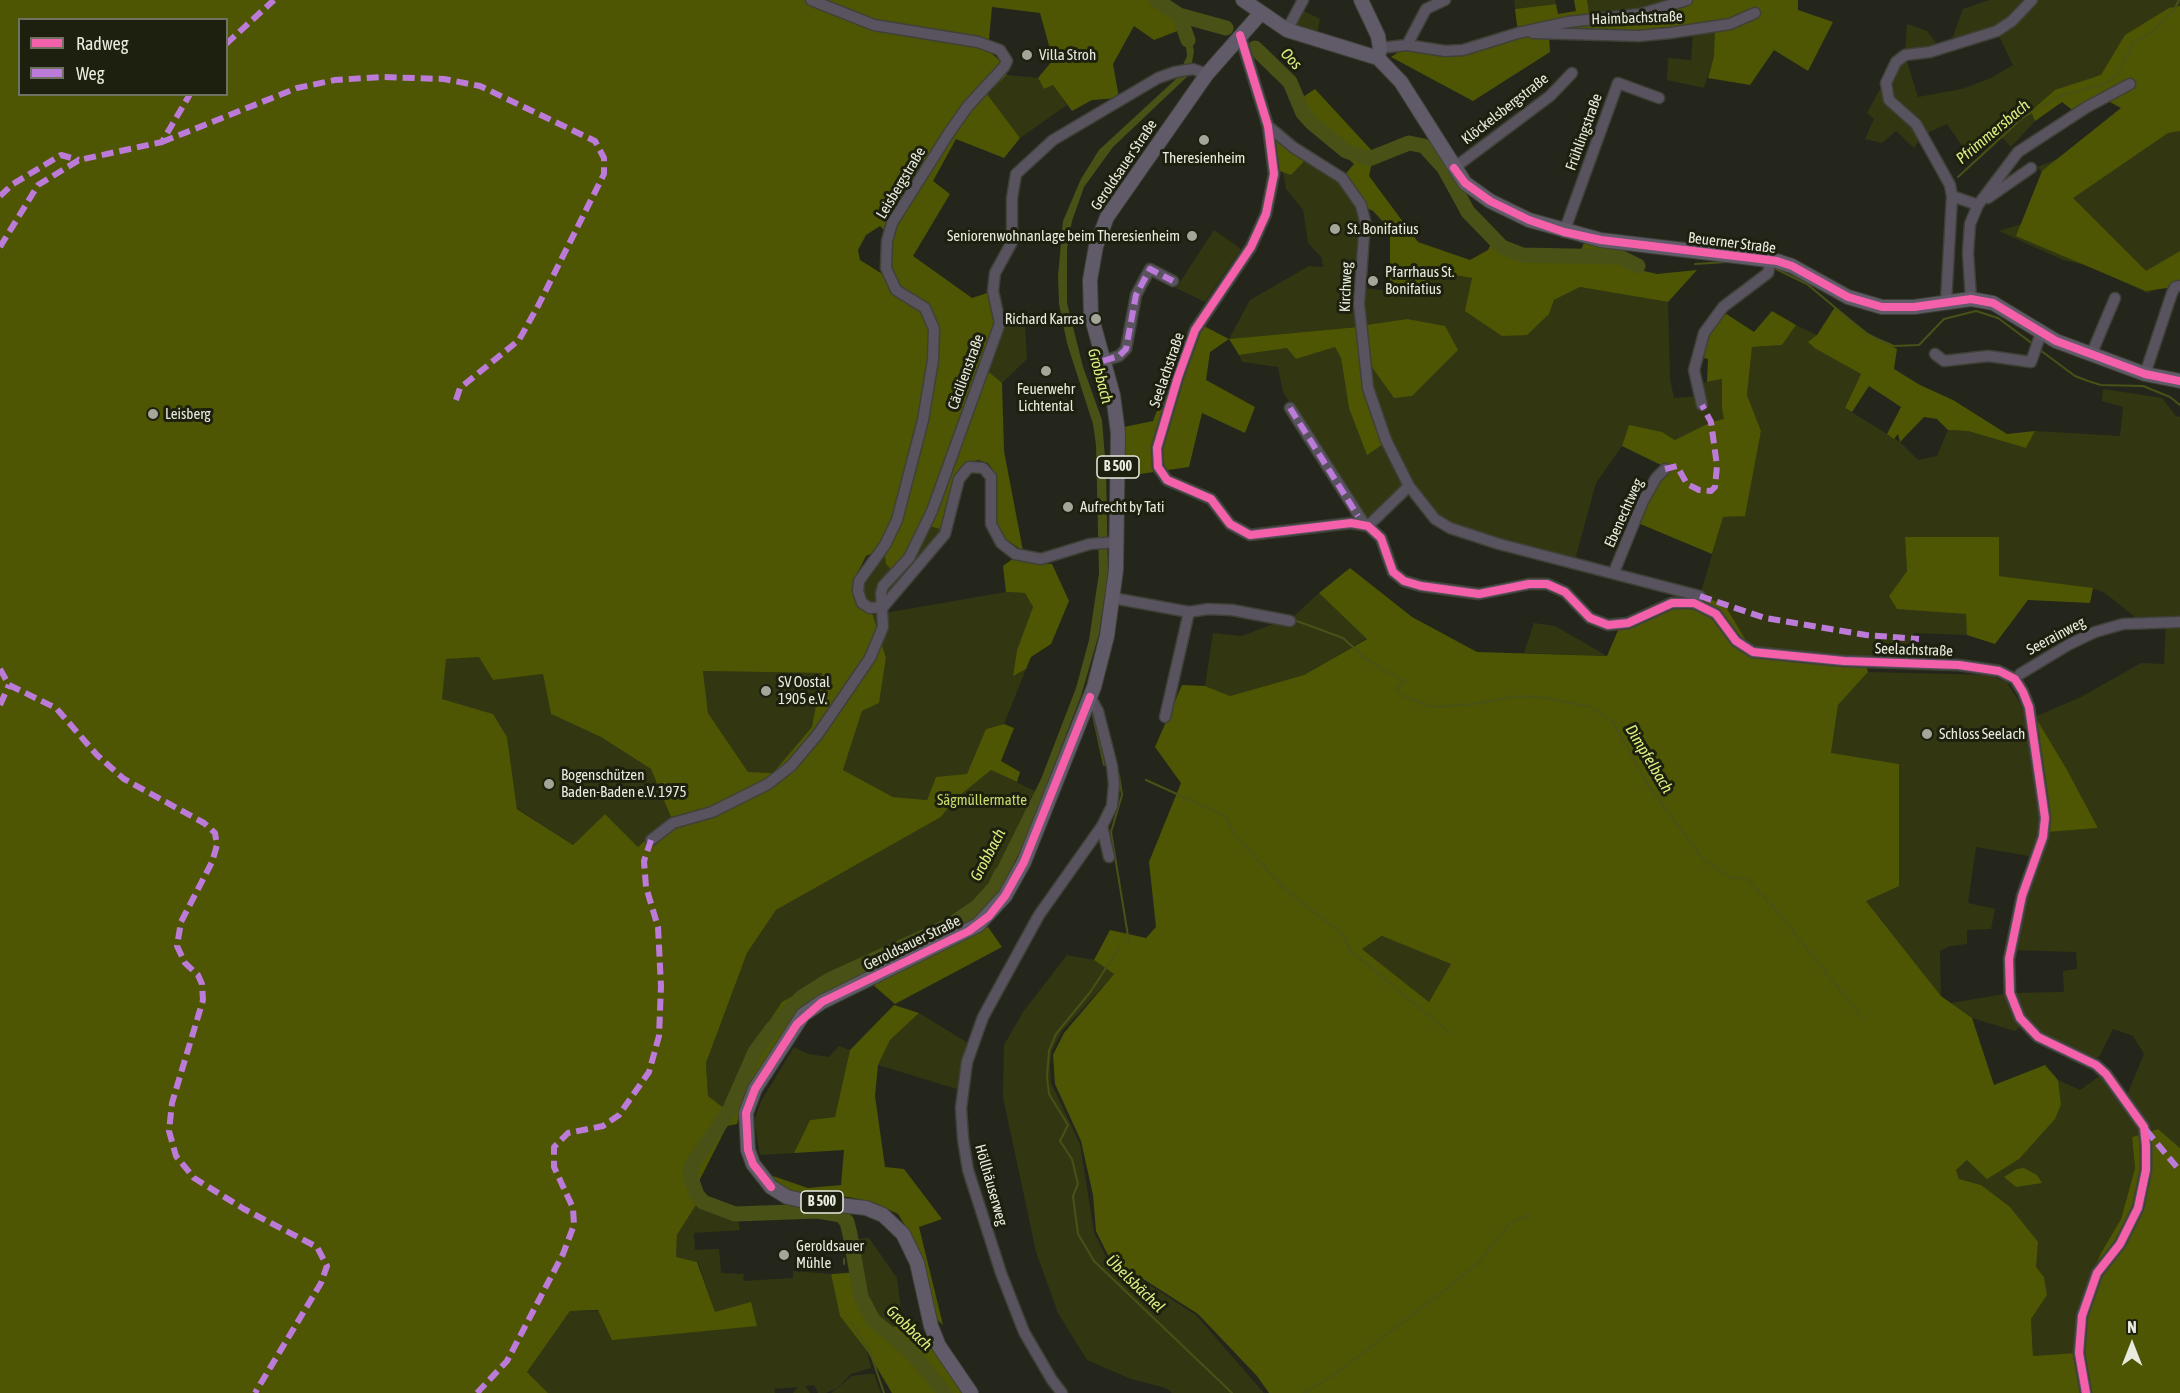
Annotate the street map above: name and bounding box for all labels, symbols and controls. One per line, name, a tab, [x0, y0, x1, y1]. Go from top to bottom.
street label: Haimbachstraße	[1591, 7, 1683, 29]
legend	[18, 18, 228, 96]
text: Radweg	[76, 33, 128, 54]
water label: Oos	[1276, 44, 1306, 74]
place label: Villa Stroh	[1039, 46, 1096, 64]
marker: Villa Stroh	[1020, 48, 1034, 62]
text: Weg	[76, 63, 104, 84]
street label: Klöckelsbergstraße	[1458, 70, 1552, 148]
street label: Frühlingstraße	[1562, 91, 1606, 173]
water label: Pfrimmersbach	[1952, 96, 2034, 168]
street label: Geroldsauer Straße	[1087, 116, 1161, 214]
marker: Theresienheim	[1197, 133, 1211, 147]
street label: Leisbergstraße	[873, 144, 929, 222]
place label: Theresienheim	[1163, 149, 1245, 167]
place label: St. Bonifatius	[1347, 220, 1419, 238]
marker: St. Bonifatius	[1328, 222, 1342, 236]
place label: Seniorenwohnanlage beim Theresienheim	[947, 227, 1180, 245]
marker: Seniorenwohnanlage beim Theresienheim	[1185, 229, 1199, 243]
street label: Beuerner Straße	[1687, 229, 1777, 257]
street label: Kirchweg	[1336, 262, 1356, 312]
place label: Pfarrhaus St. Bonifatius	[1385, 263, 1454, 298]
marker: Pfarrhaus St. Bonifatius	[1366, 274, 1380, 288]
place label: Richard Karras	[1005, 310, 1084, 328]
marker: Richard Karras	[1089, 312, 1103, 326]
street label: Seelachstraße	[1146, 330, 1188, 410]
street label: Cäcilienstraße	[944, 332, 988, 412]
water label: Grobbach	[1083, 346, 1117, 406]
marker: Feuerwehr Lichtental	[1039, 364, 1053, 378]
place label: Feuerwehr Lichtental	[1017, 380, 1075, 415]
place label: Leisberg	[165, 405, 211, 423]
marker: Leisberg	[146, 407, 160, 421]
road number: B 500	[1097, 456, 1139, 478]
street label: Ebenechtweg	[1601, 476, 1647, 550]
place label: Aufrecht by Tati	[1080, 498, 1165, 516]
marker: Aufrecht by Tati	[1061, 500, 1075, 514]
street label: Seerainweg	[2024, 613, 2088, 659]
street label: Seelachstraße	[1875, 640, 1953, 660]
place label: SV Oostal 1905 e.V.	[778, 673, 830, 708]
marker: SV Oostal 1905 e.V.	[759, 684, 773, 698]
water label: Dimpfelbach	[1621, 721, 1677, 797]
place label: Schloss Seelach	[1939, 725, 2025, 743]
marker: Schloss Seelach	[1920, 727, 1934, 741]
place label: Bogenschützen Baden-Baden e.V. 1975	[561, 766, 687, 801]
marker: Bogenschützen Baden-Baden e.V. 1975	[542, 777, 556, 791]
park label: Sägmüllermatte	[937, 791, 1027, 809]
water label: Grobbach	[966, 826, 1010, 884]
street label: Geroldsauer Straße	[861, 912, 963, 974]
street label: Höllhäuserweg	[971, 1142, 1011, 1228]
road number: B 500	[801, 1191, 843, 1213]
place label: Geroldsauer Mühle	[796, 1237, 864, 1272]
marker: Geroldsauer Mühle	[777, 1248, 791, 1262]
water label: Übelsbächel	[1102, 1251, 1168, 1317]
water label: Grobbach	[882, 1301, 936, 1355]
north arrow	[2102, 1315, 2162, 1375]
text: N	[2127, 1318, 2137, 1336]

